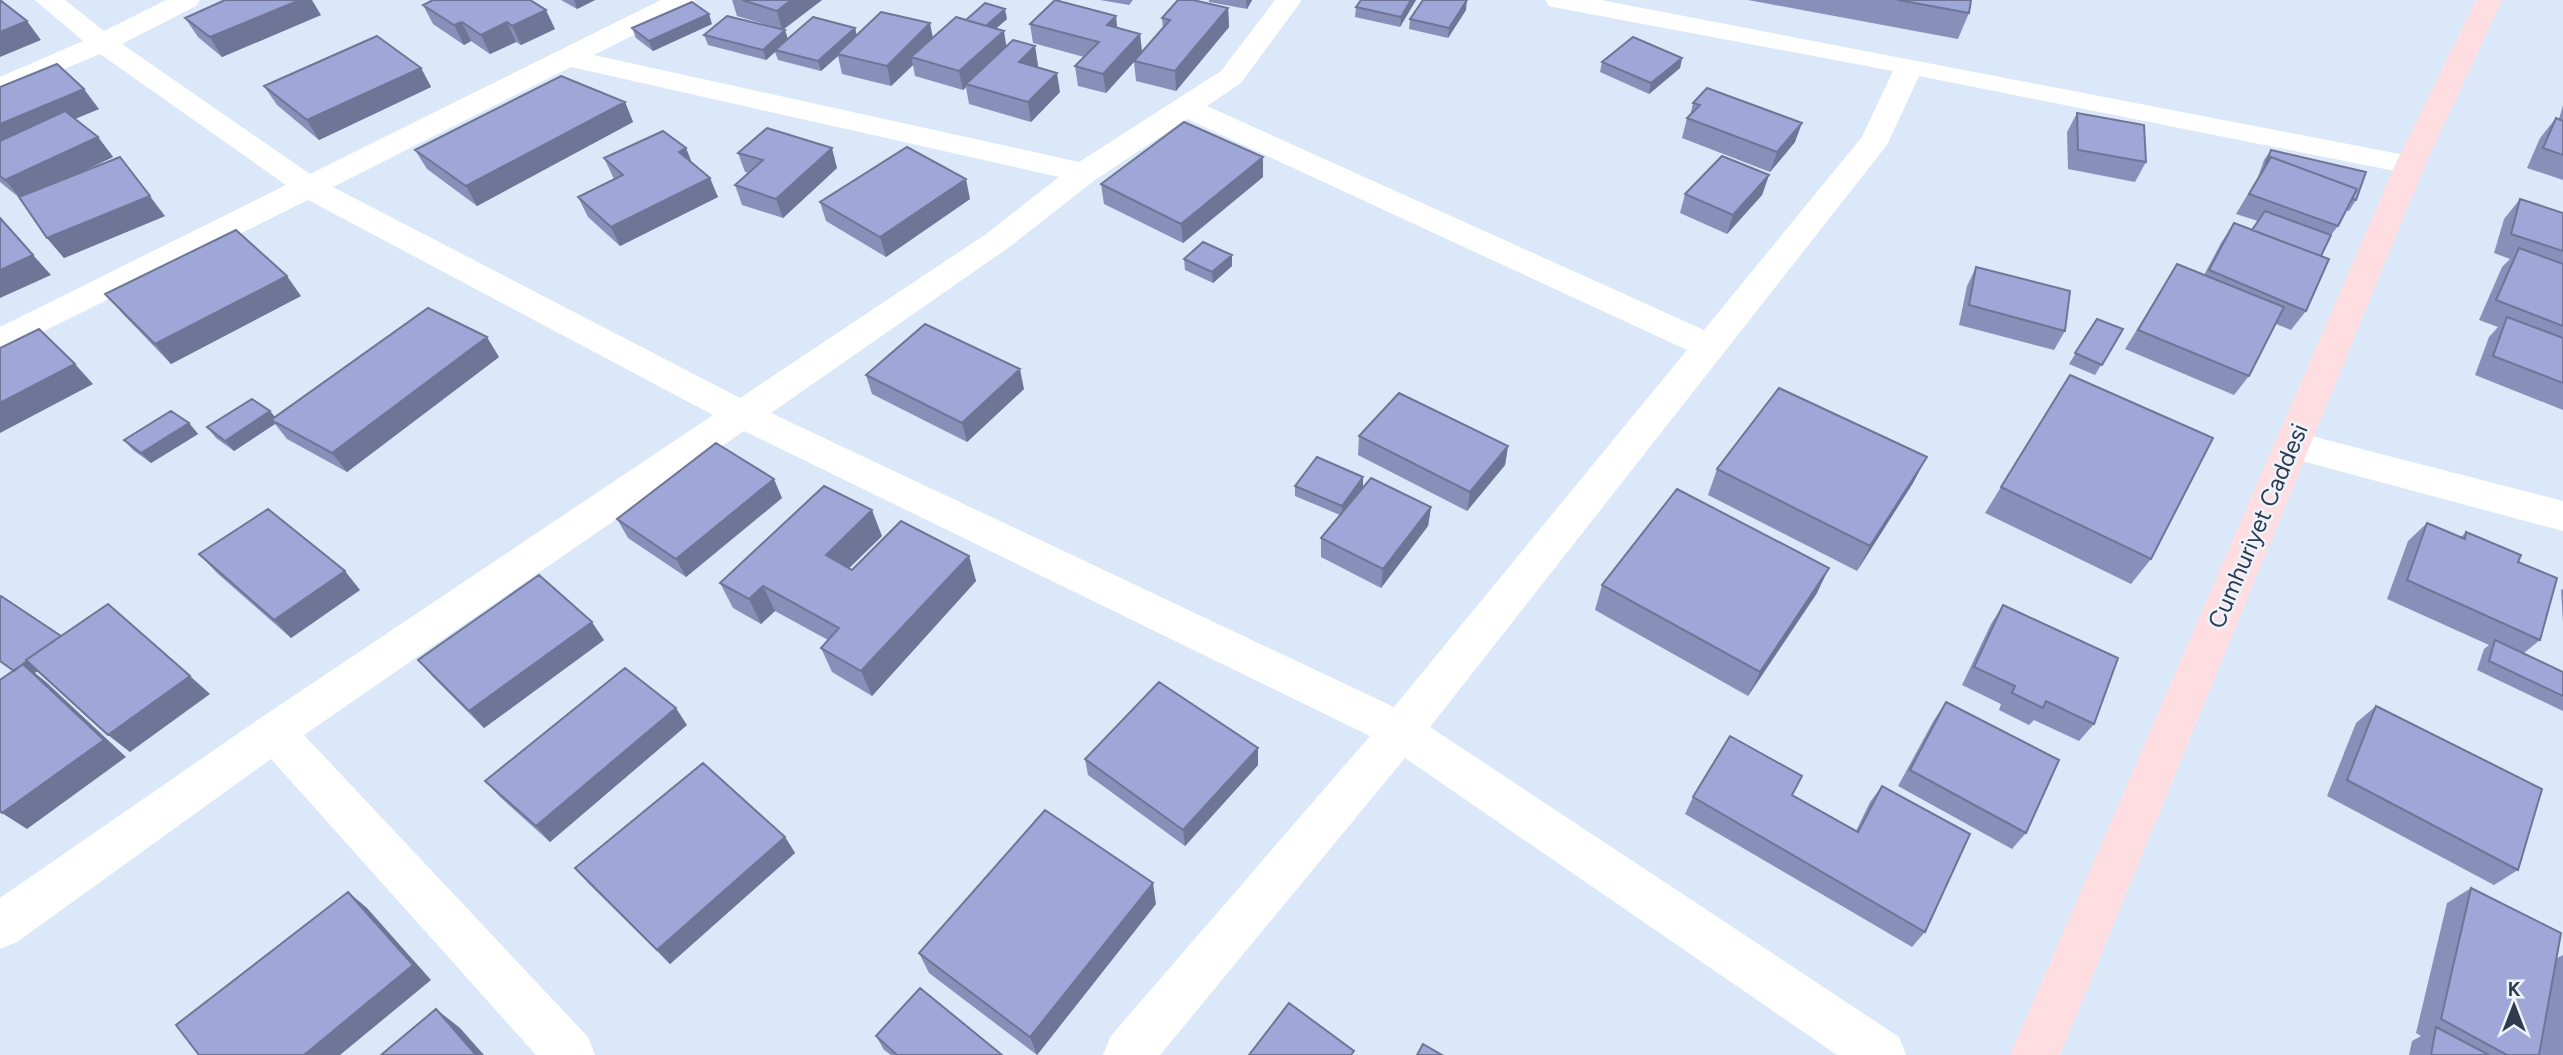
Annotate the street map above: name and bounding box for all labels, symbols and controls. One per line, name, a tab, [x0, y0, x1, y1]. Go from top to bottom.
street label: Cumhuriyet Caddesi	[2201, 419, 2314, 633]
north arrow	[2479, 971, 2549, 1041]
text: K	[2508, 978, 2521, 1001]

